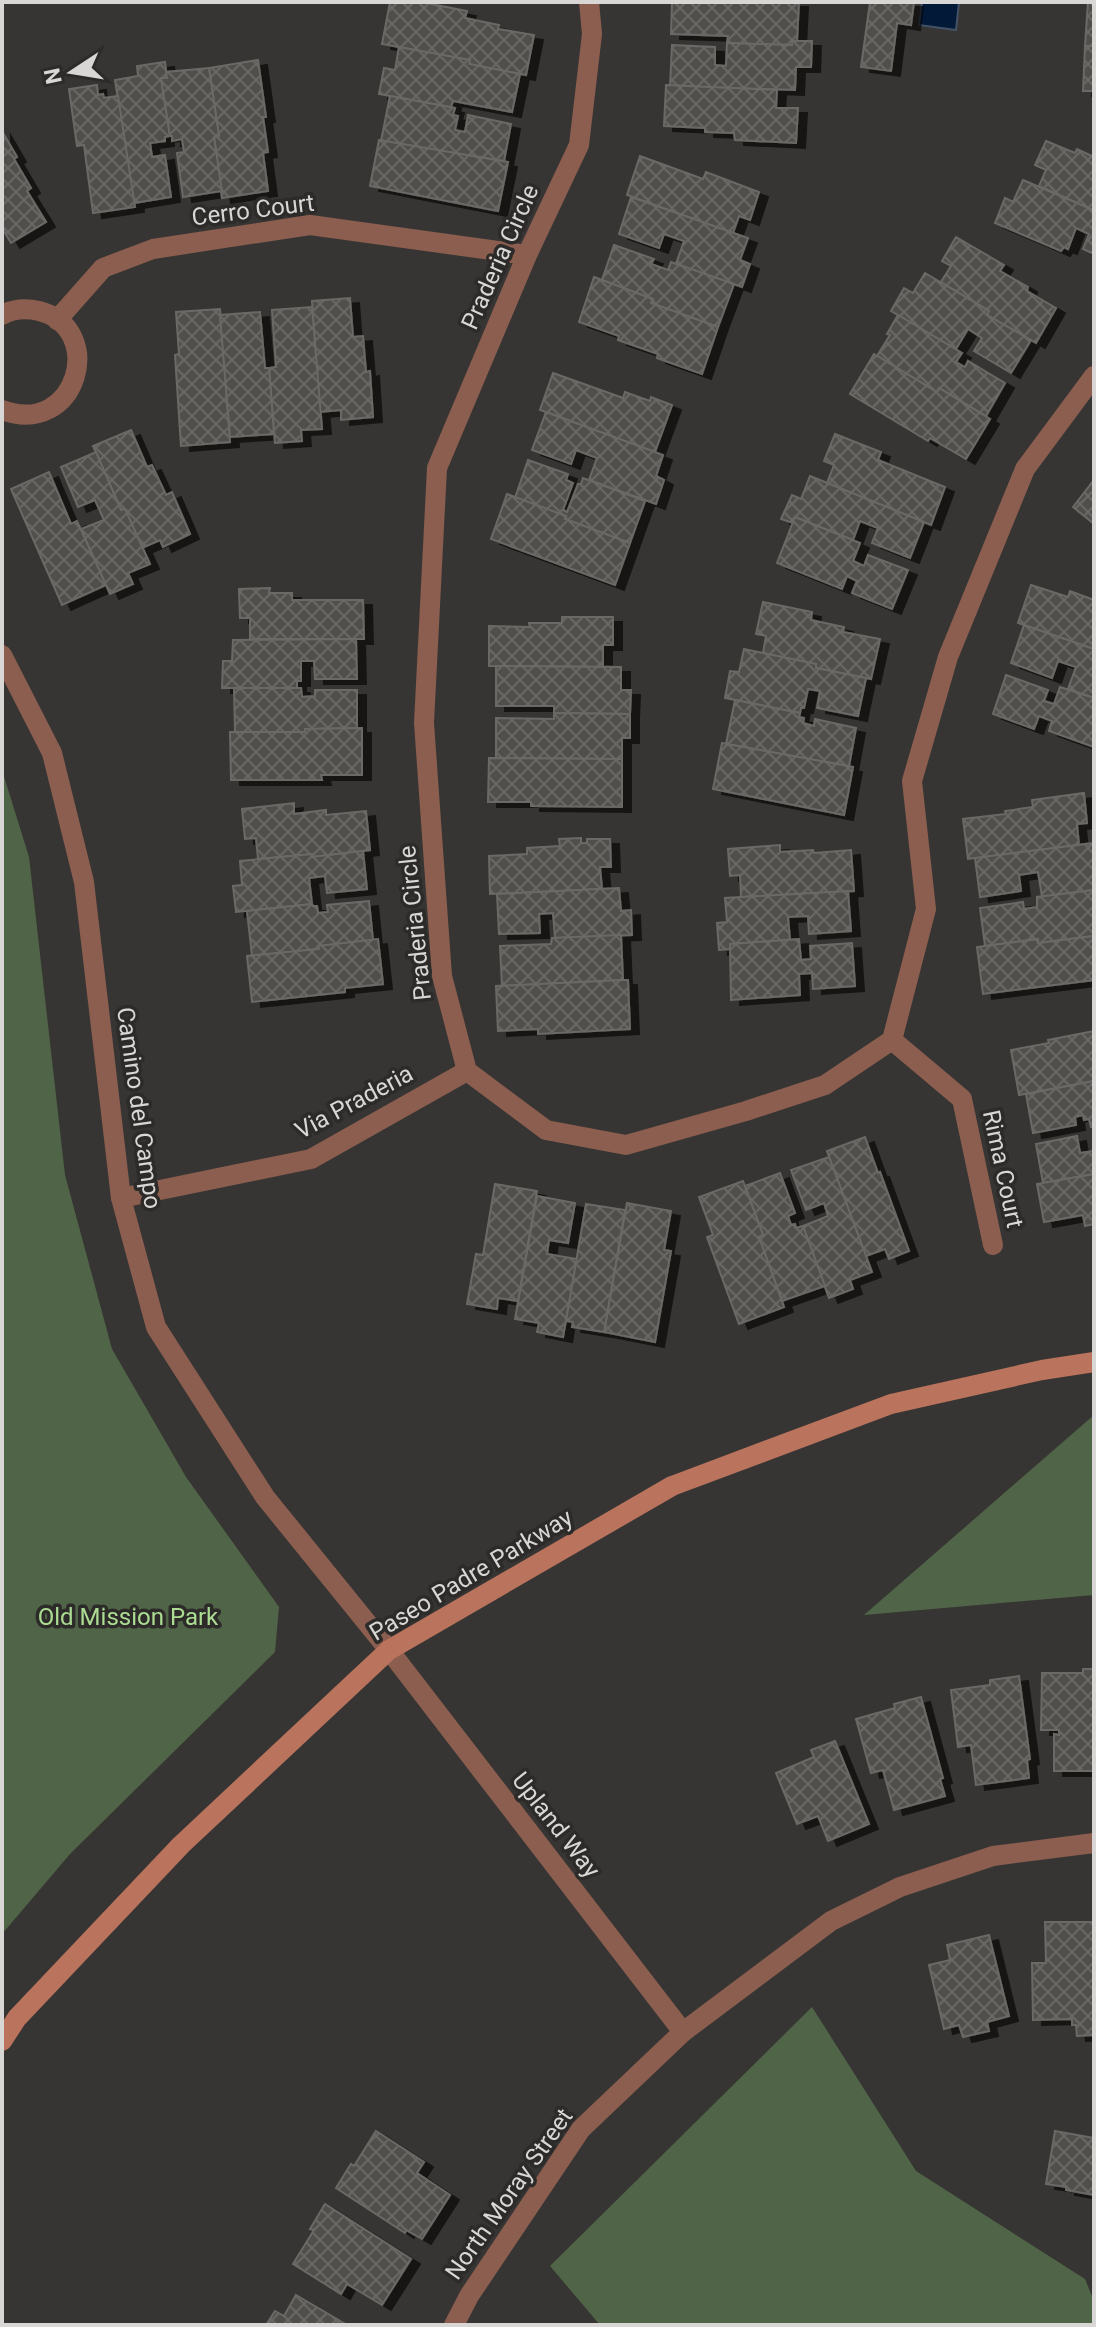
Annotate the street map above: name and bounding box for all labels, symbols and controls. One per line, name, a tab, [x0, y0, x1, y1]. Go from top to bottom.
north arrow	[32, 32, 112, 112]
text: N	[39, 66, 67, 86]
street label: Praderia Circle	[456, 180, 544, 334]
street label: Cerro Court	[190, 189, 316, 231]
street label: Praderia Circle	[393, 844, 437, 1002]
street label: Camino del Campo	[111, 1005, 167, 1211]
street label: Via Praderia	[290, 1059, 418, 1145]
street label: Rima Court	[977, 1107, 1029, 1231]
street label: Paseo Padre Parkway	[365, 1503, 578, 1647]
park label: Old Mission Park	[38, 1603, 219, 1631]
street label: Upland Way	[506, 1767, 606, 1884]
street label: North Moray Street	[439, 2103, 579, 2285]

